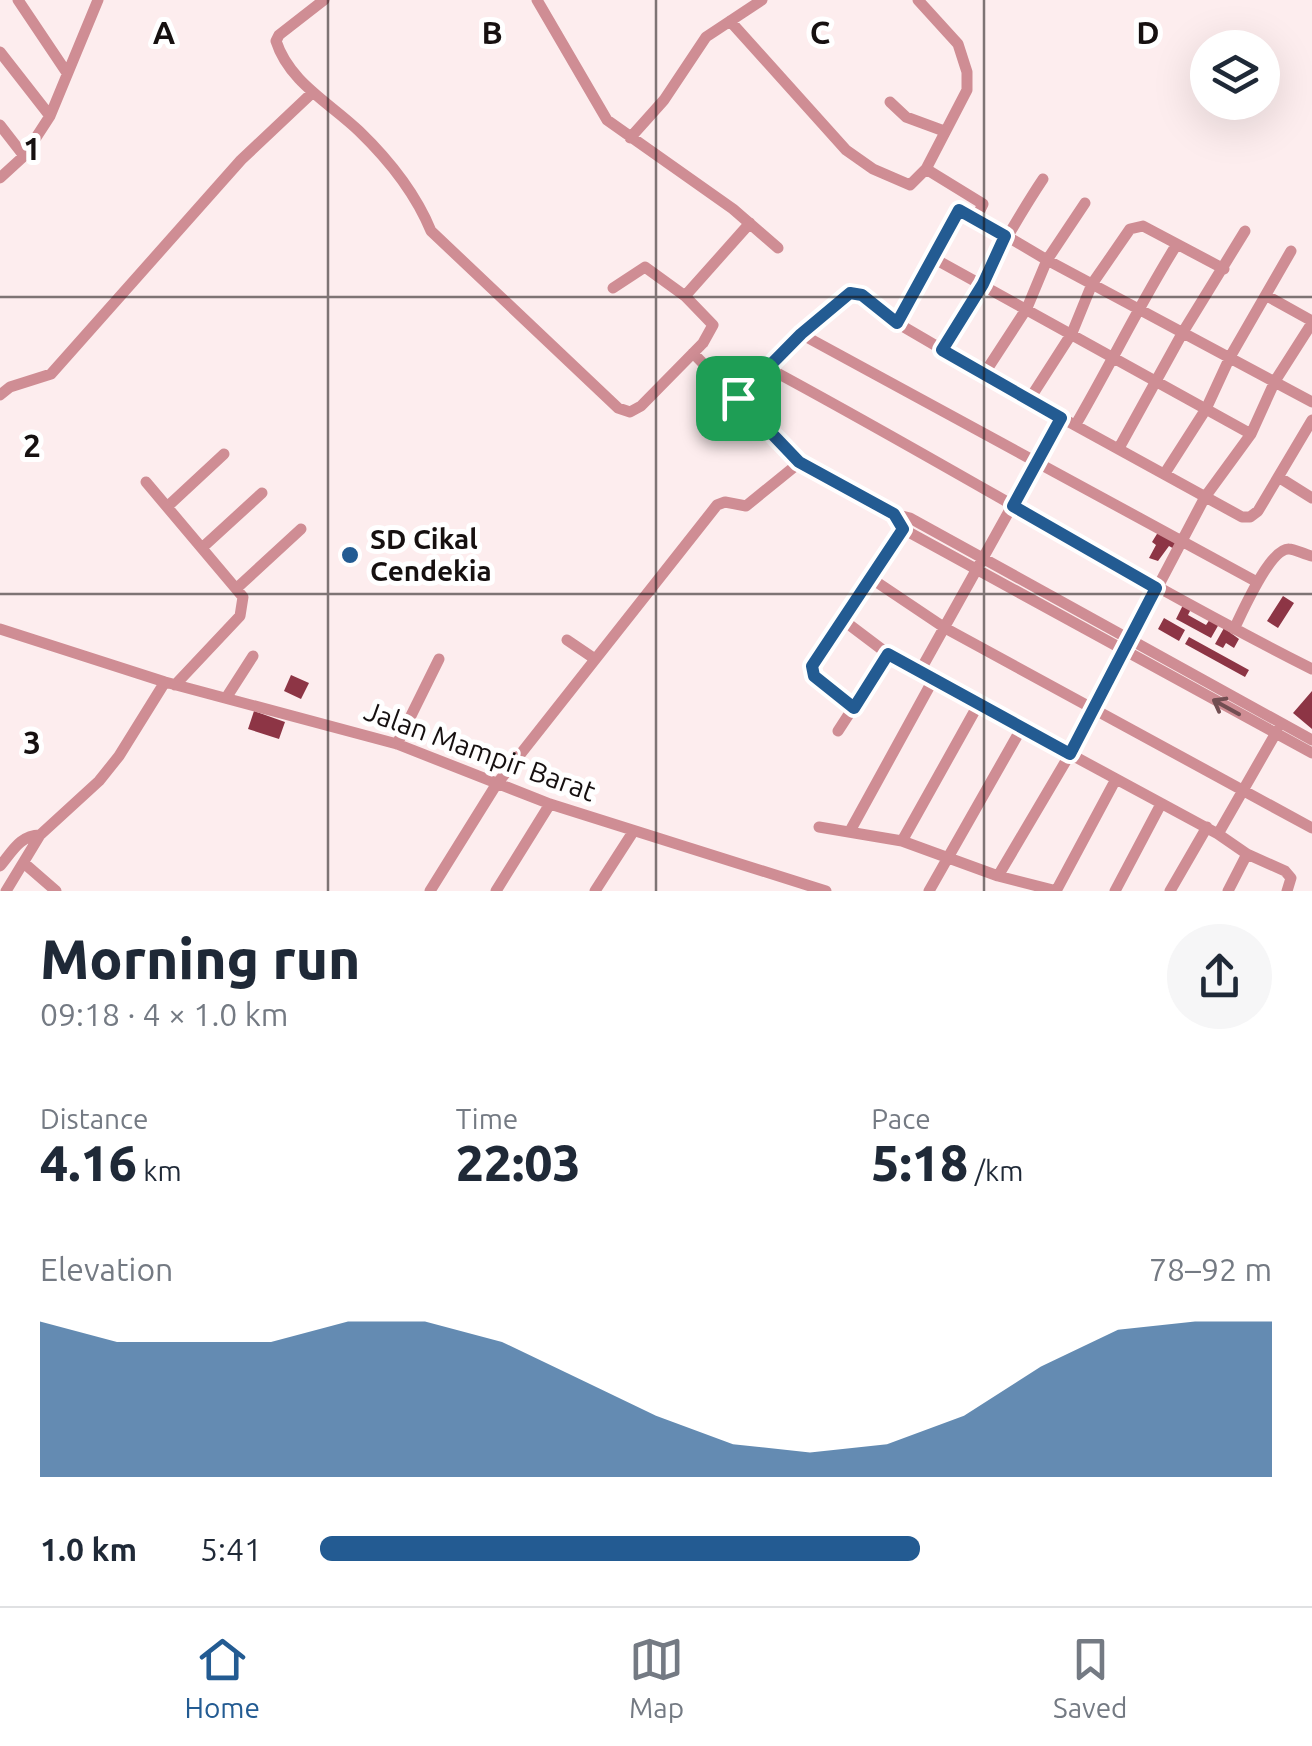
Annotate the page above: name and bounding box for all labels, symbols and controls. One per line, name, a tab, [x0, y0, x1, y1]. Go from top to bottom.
text: A	[153, 14, 176, 50]
text: B	[481, 14, 503, 50]
text: C	[810, 14, 830, 50]
text: D	[1136, 14, 1160, 50]
map controls	[1190, 30, 1280, 120]
button: layers	[1190, 30, 1280, 120]
text: 1	[23, 130, 41, 166]
pin	[696, 356, 781, 441]
icon: arrive	[711, 371, 766, 426]
text: 2	[23, 427, 41, 463]
place label: SD Cikal Cendekia	[370, 523, 492, 586]
marker: SD Cikal Cendekia	[339, 544, 361, 566]
street label: Jalan Mampir Barat	[360, 694, 600, 807]
one-way arrow	[1211, 697, 1241, 717]
text: 3	[23, 724, 41, 760]
button: share	[1167, 924, 1272, 1029]
text: Morning run	[40, 928, 361, 989]
text: 09:18 · 4 × 1.0 km	[40, 996, 288, 1032]
text: Distance	[40, 1103, 148, 1134]
text: Time	[456, 1103, 518, 1134]
text: Pace	[871, 1103, 931, 1134]
text: 4.16	[40, 1134, 137, 1190]
text: 22:03	[456, 1134, 581, 1190]
text: 5:18	[871, 1134, 968, 1190]
text: km	[137, 1155, 182, 1186]
text: /km	[968, 1155, 1023, 1186]
text: Elevation	[40, 1251, 173, 1287]
text: 78–92 m	[1149, 1251, 1272, 1287]
text: 1.0 km	[40, 1531, 137, 1567]
text: 5:41	[200, 1531, 262, 1567]
tab: Home	[184, 1632, 260, 1723]
tab: Map	[629, 1632, 684, 1723]
tab: Saved	[1053, 1632, 1128, 1723]

